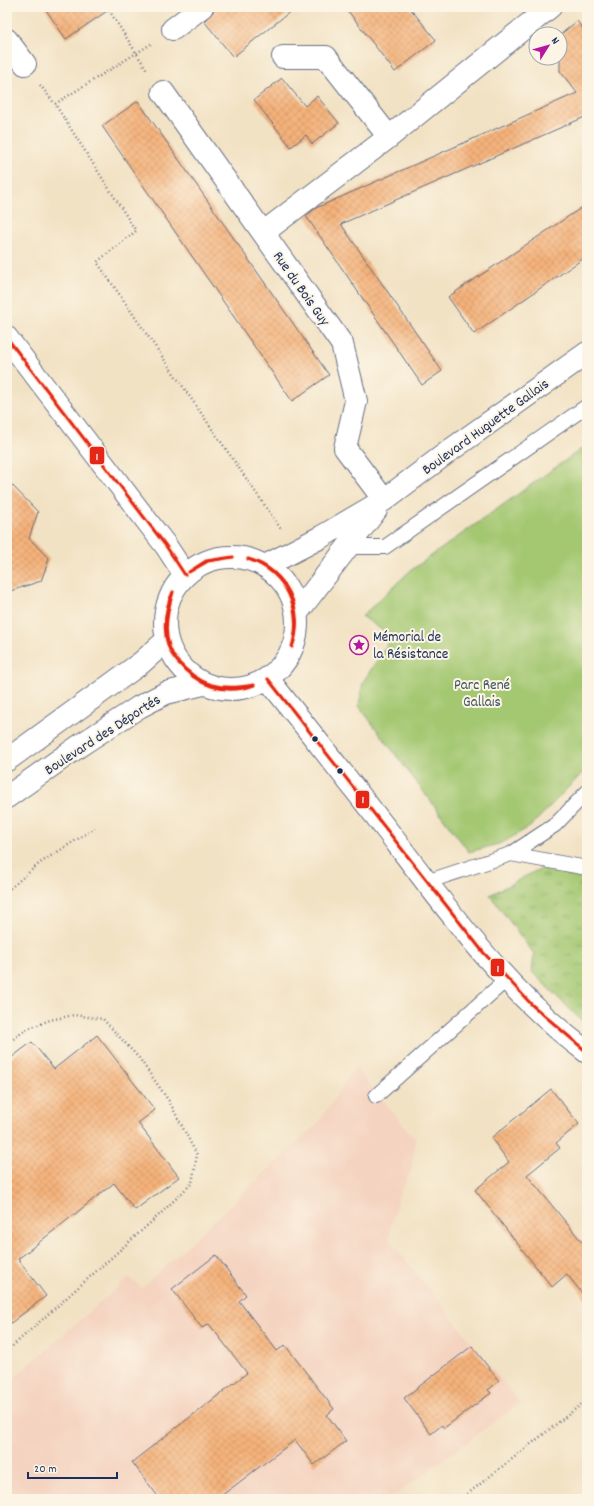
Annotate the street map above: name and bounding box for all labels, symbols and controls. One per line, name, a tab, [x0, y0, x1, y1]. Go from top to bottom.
north arrow	[528, 26, 568, 66]
text: N	[546, 34, 563, 49]
street label: Rue du Bois Guy	[266, 247, 335, 332]
street label: Boulevard Huguette Gallais	[418, 374, 554, 481]
line badge: 1	[89, 446, 105, 465]
text: 1	[96, 450, 98, 466]
place label: Mémorial de la Résistance	[373, 627, 449, 666]
place icon: Mémorial de la Résistance	[348, 634, 370, 656]
park label: Parc René Gallais	[454, 675, 510, 714]
street label: Boulevard des Déportés	[41, 690, 166, 782]
unlabelled marker	[310, 734, 320, 744]
unlabelled marker	[335, 766, 345, 776]
line badge: 1	[355, 790, 370, 809]
text: 1	[362, 793, 364, 809]
line badge: 1	[490, 958, 505, 977]
text: 1	[497, 962, 499, 978]
scale bar	[28, 1454, 117, 1480]
text: 20 m	[34, 1461, 57, 1478]

